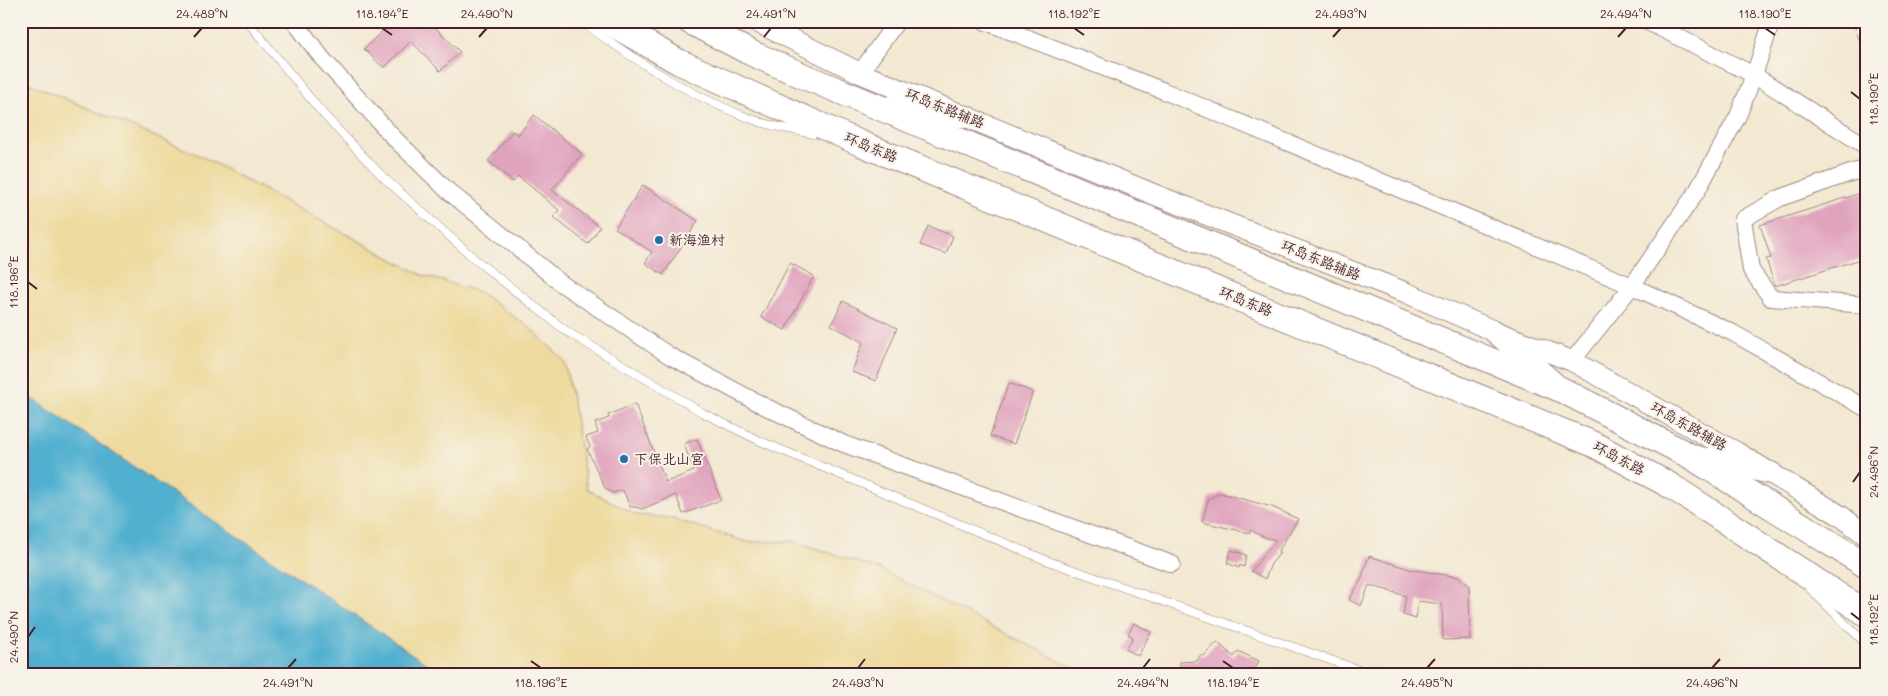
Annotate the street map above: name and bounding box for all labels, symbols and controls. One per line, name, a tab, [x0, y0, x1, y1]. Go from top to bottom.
text: 24.489°N	[176, 5, 228, 21]
text: 118.194°E	[356, 5, 408, 21]
text: 24.490°N	[461, 5, 513, 21]
text: 24.491°N	[746, 5, 796, 21]
text: 118.192°E	[1048, 5, 1100, 21]
text: 24.493°N	[1315, 5, 1367, 21]
text: 24.494°N	[1600, 5, 1652, 21]
text: 118.190°E	[1739, 5, 1792, 21]
text: 118.190°E	[1865, 72, 1881, 125]
street label: 环岛东路辅路	[903, 83, 988, 132]
street label: 环岛东路	[842, 127, 901, 166]
place label: 新海渔村	[669, 230, 725, 249]
marker: 新海渔村	[653, 234, 665, 246]
street label: 环岛东路辅路	[1279, 235, 1364, 284]
text: 118.196°E	[5, 256, 21, 308]
street label: 环岛东路	[1217, 281, 1276, 320]
street label: 环岛东路辅路	[1648, 397, 1731, 454]
street label: 环岛东路	[1590, 436, 1648, 479]
text: 24.496°N	[1865, 446, 1881, 498]
place label: 下保北山宫	[634, 449, 704, 468]
marker: 下保北山宫	[618, 453, 630, 465]
text: 118.192°E	[1865, 594, 1881, 646]
text: 24.490°N	[5, 611, 21, 663]
text: 24.491°N	[263, 674, 313, 690]
text: 118.196°E	[515, 674, 567, 690]
text: 24.493°N	[832, 674, 884, 690]
text: 24.494°N	[1117, 674, 1169, 690]
text: 118.194°E	[1207, 674, 1259, 690]
text: 24.495°N	[1401, 674, 1453, 690]
text: 24.496°N	[1686, 674, 1738, 690]

